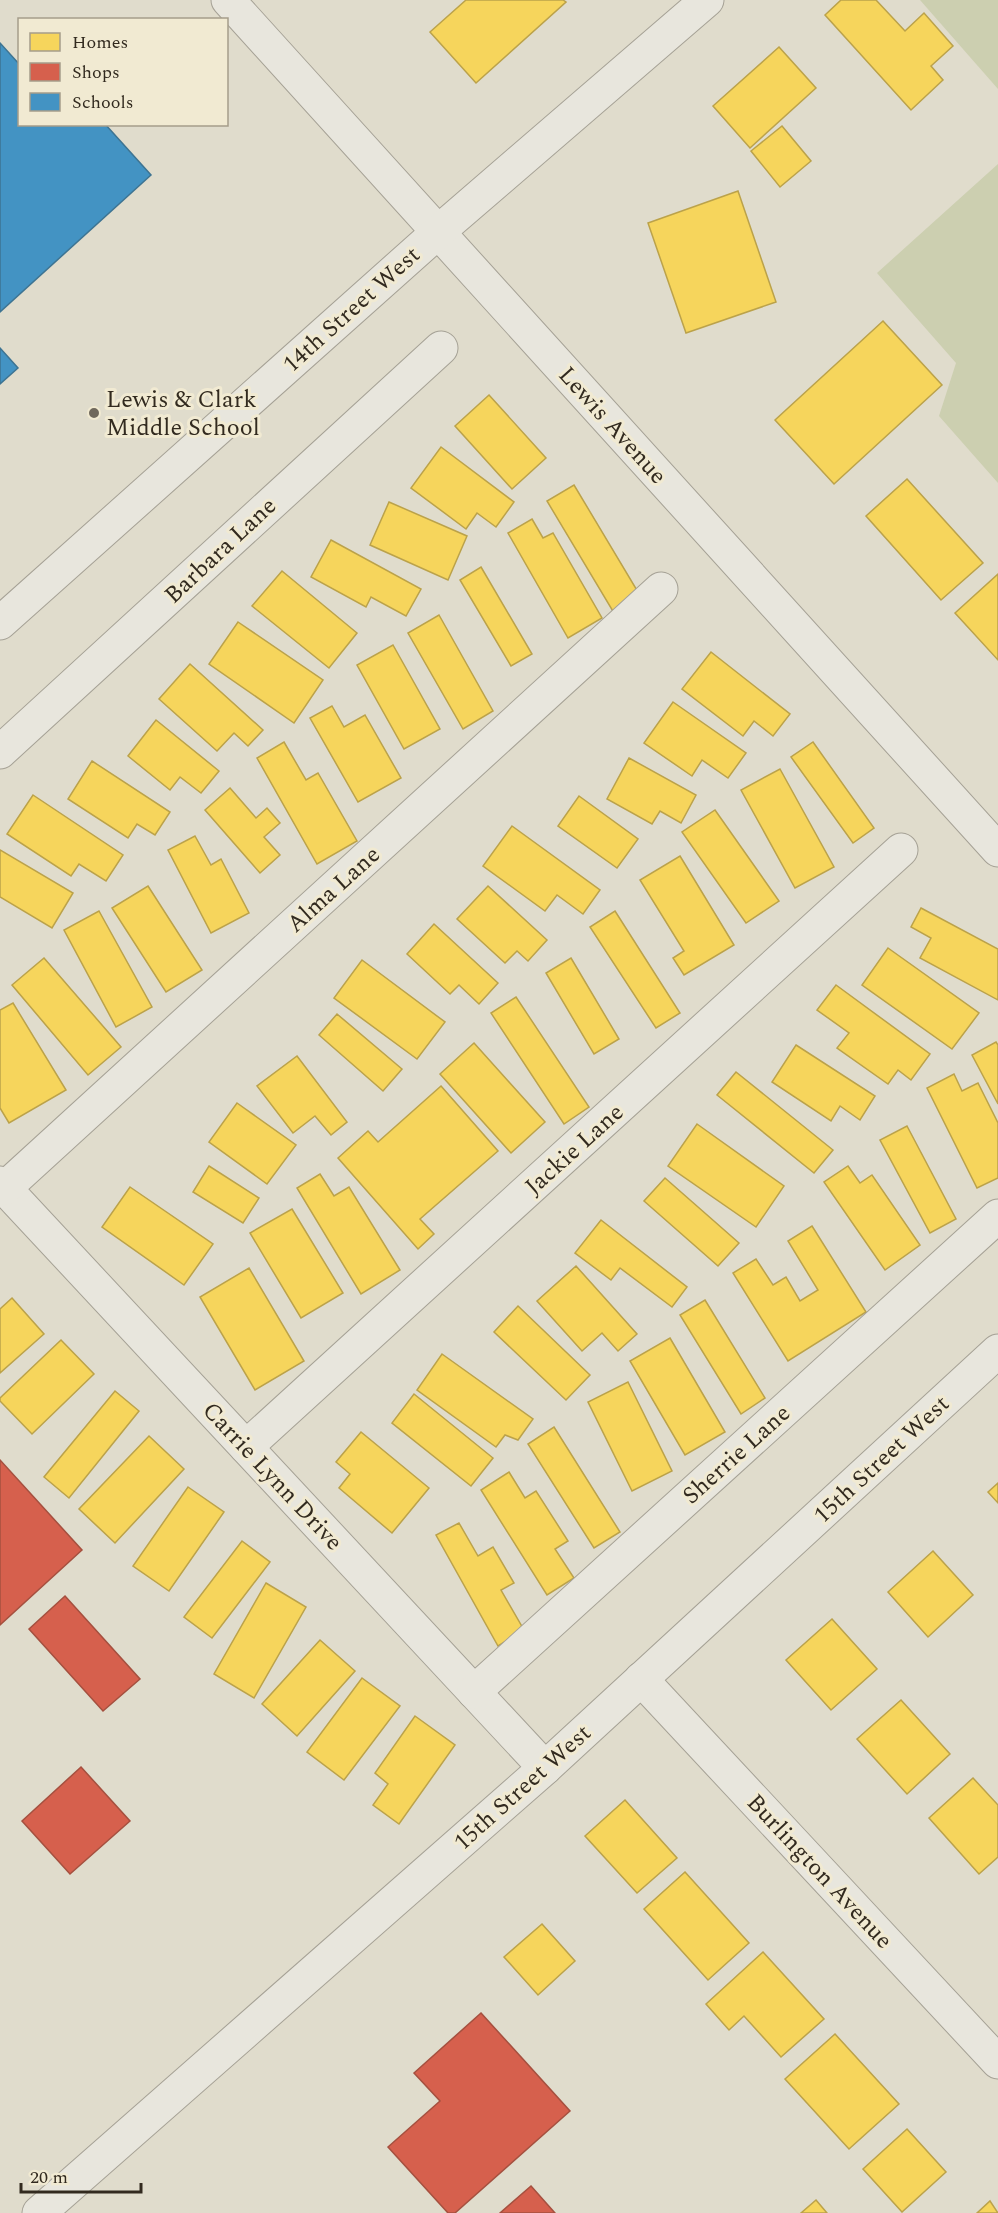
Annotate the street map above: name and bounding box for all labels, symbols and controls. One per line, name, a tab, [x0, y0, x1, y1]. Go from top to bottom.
legend	[18, 18, 228, 126]
text: Homes	[72, 29, 128, 56]
text: Shops	[72, 59, 120, 86]
text: Schools	[72, 89, 134, 116]
street label: 14th Street West	[275, 238, 429, 382]
street label: Lewis Avenue	[549, 359, 675, 493]
place label: Lewis & Clark Middle School	[106, 382, 260, 446]
marker: Lewis & Clark Middle School	[87, 406, 101, 420]
street label: Barbara Lane	[156, 489, 285, 612]
street label: Alma Lane	[279, 838, 389, 942]
street label: Jackie Lane	[517, 1095, 632, 1204]
street label: 15th Street West	[806, 1387, 958, 1532]
street label: Carrie Lynn Drive	[193, 1394, 351, 1559]
street label: Sherrie Lane	[674, 1396, 799, 1513]
street label: 15th Street West	[446, 1716, 600, 1860]
street label: Burlington Avenue	[738, 1786, 901, 1957]
scale bar	[21, 2156, 141, 2194]
text: 20 m	[30, 2164, 68, 2191]

